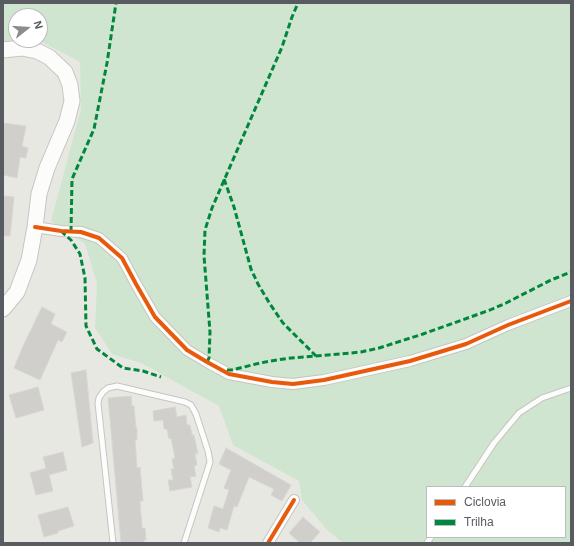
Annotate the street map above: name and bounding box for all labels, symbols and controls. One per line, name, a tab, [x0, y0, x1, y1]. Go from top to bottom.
north arrow	[8, 8, 48, 48]
text: N	[32, 19, 45, 30]
legend	[426, 486, 566, 538]
text: Ciclovia	[464, 495, 506, 509]
text: Trilha	[464, 515, 494, 529]

